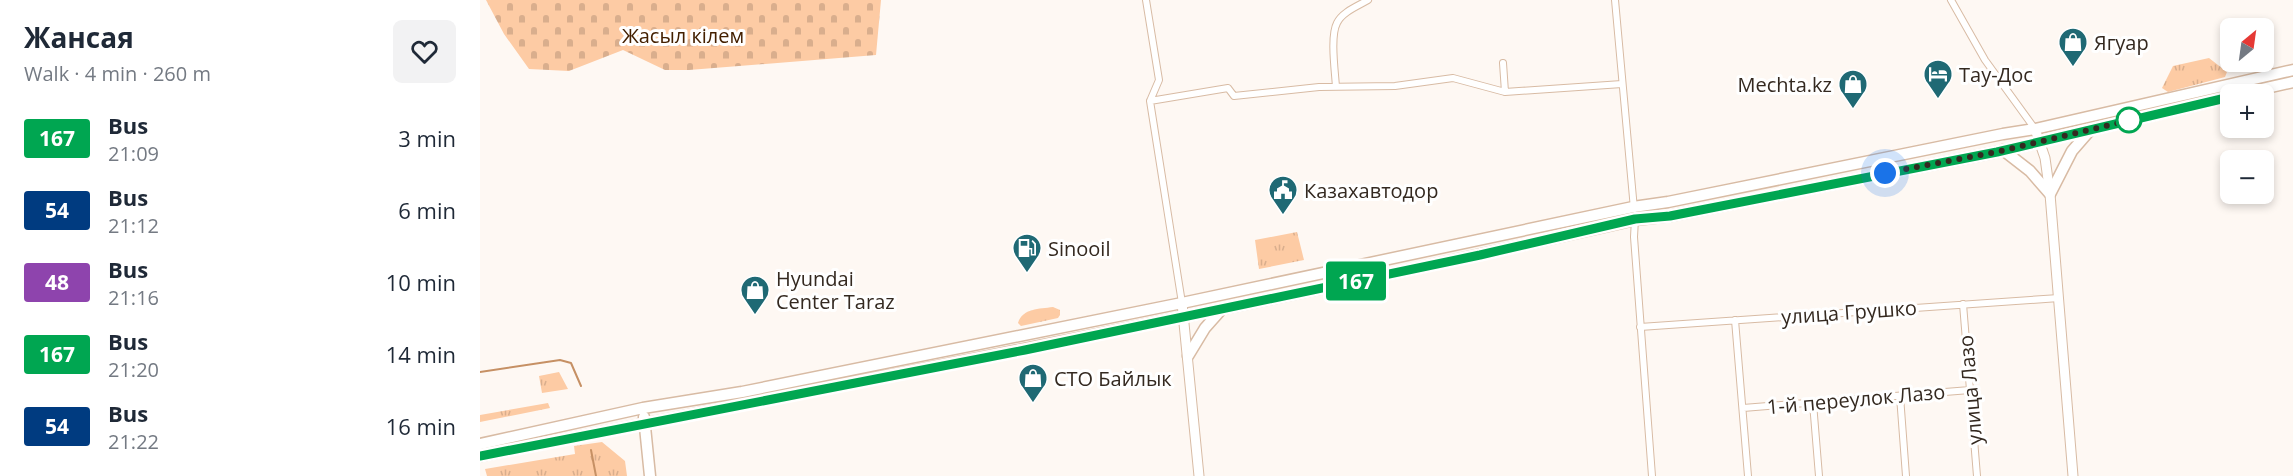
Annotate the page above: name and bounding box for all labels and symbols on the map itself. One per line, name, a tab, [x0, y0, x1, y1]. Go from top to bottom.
north arrow	[2220, 18, 2274, 72]
park label: Жасыл кілем	[622, 22, 744, 49]
shop icon: Ягуар	[2057, 26, 2089, 68]
place label: Ягуар	[2094, 29, 2149, 56]
hotel icon: Тау-Дос	[1922, 58, 1954, 100]
place label: Тау-Дос	[1959, 61, 2033, 88]
shop icon: Mechta.kz	[1837, 68, 1869, 110]
place label: Mechta.kz	[1738, 71, 1832, 98]
unlabelled marker	[2116, 107, 2142, 133]
your location	[1870, 158, 1900, 188]
public building icon: Казахавтодор	[1267, 174, 1299, 216]
place label: Казахавтодор	[1304, 177, 1438, 204]
fuel station icon: Sinooil	[1011, 232, 1043, 274]
place label: Sinooil	[1048, 235, 1110, 262]
line badge: 167	[1322, 262, 1390, 300]
place label: Hyundai Center Taraz	[776, 265, 895, 315]
shop icon: Hyundai Center Taraz	[739, 274, 771, 316]
street label: улица Грушко	[1780, 294, 1918, 330]
street label: улица Лазо	[1952, 334, 1988, 446]
shop icon: СТО Байлык	[1017, 362, 1049, 404]
place label: СТО Байлык	[1054, 365, 1172, 392]
street label: 1-й переулок Лазо	[1766, 378, 1946, 420]

